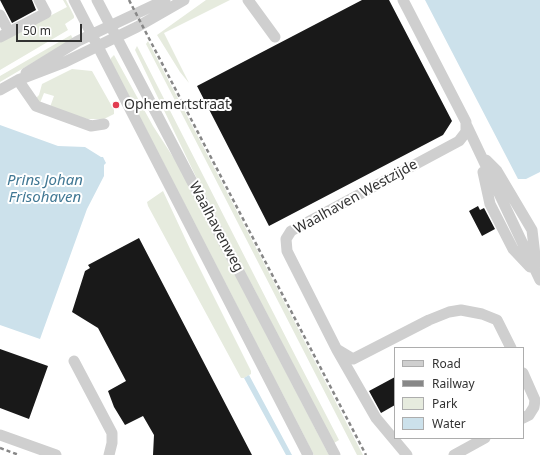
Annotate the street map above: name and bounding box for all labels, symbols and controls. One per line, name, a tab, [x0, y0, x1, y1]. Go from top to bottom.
scale bar	[18, 16, 84, 42]
text: 50 m	[23, 22, 51, 39]
place label: Ophemertstraat	[124, 97, 230, 113]
marker: Ophemertstraat	[111, 100, 121, 110]
street label: Waalhaven Westzijde	[291, 156, 421, 238]
water label: Prins Johan Frisohaven	[7, 172, 83, 207]
street label: Waalhavenweg	[185, 179, 247, 275]
legend	[394, 347, 524, 439]
text: Road	[432, 355, 461, 372]
text: Railway	[432, 375, 475, 392]
text: Park	[432, 395, 457, 412]
text: Water	[432, 415, 466, 432]

